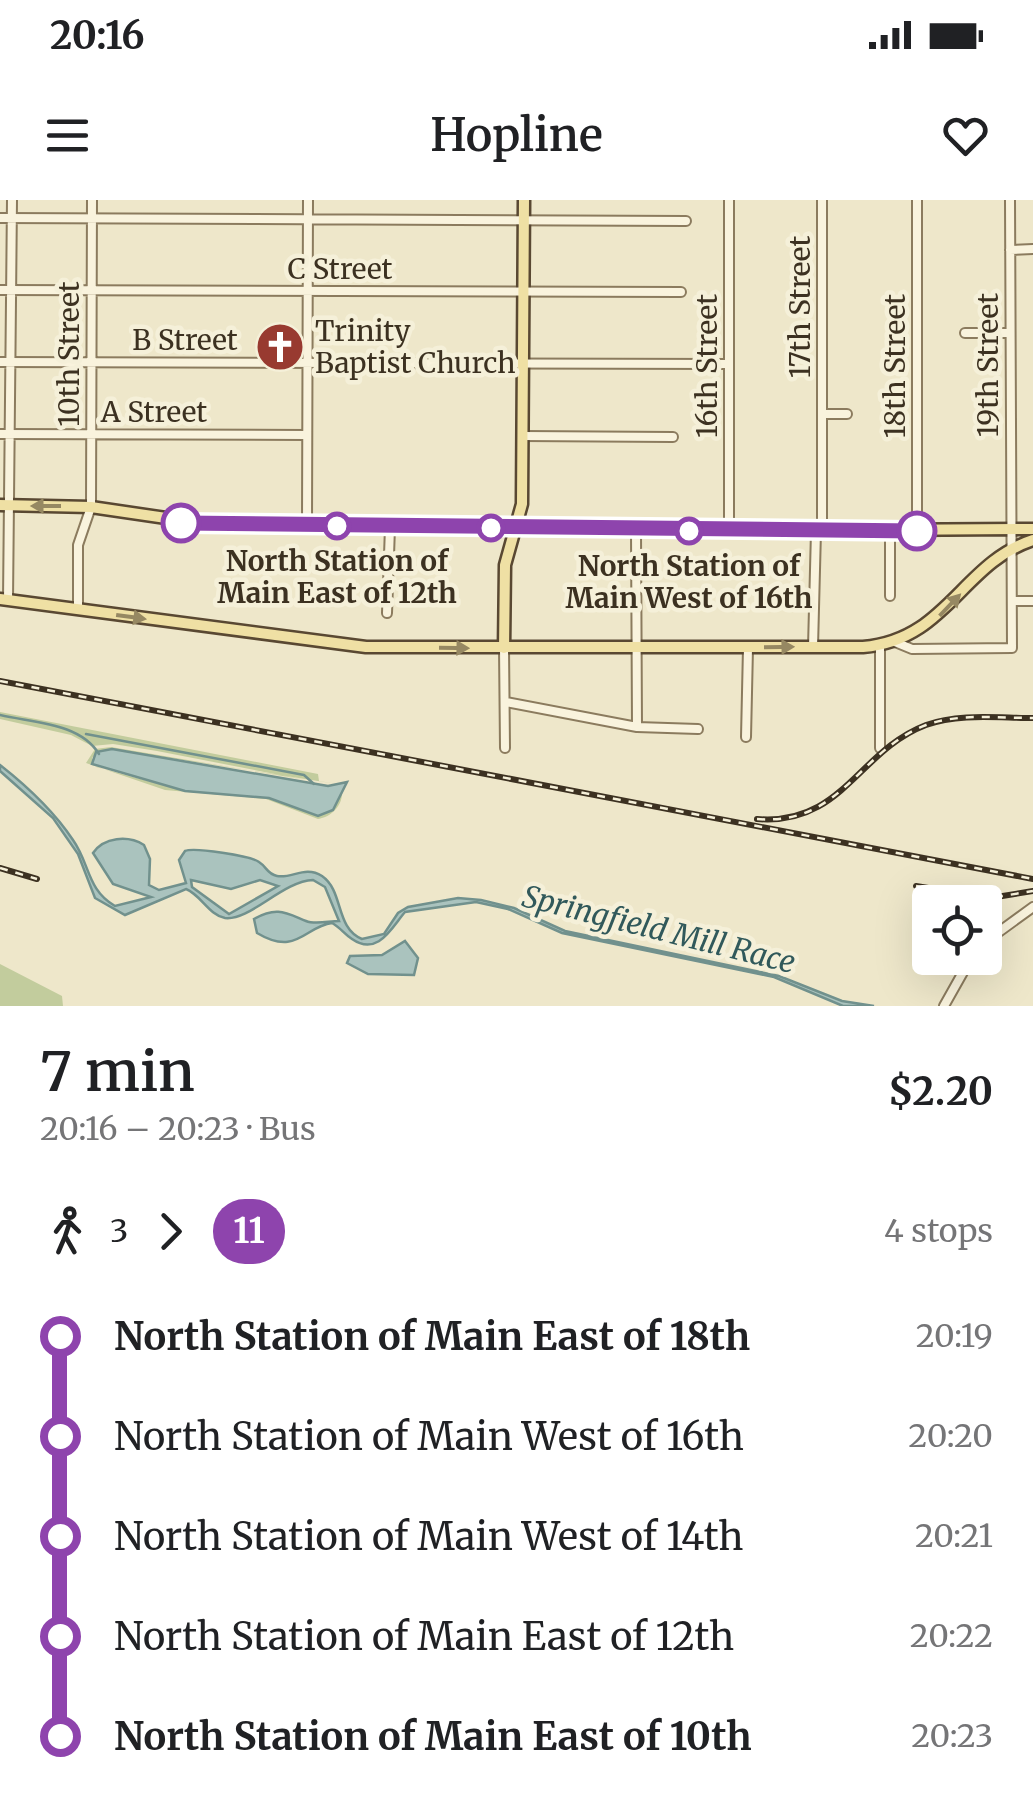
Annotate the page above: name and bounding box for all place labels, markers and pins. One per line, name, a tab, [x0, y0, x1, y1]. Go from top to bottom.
place label: Trinity Baptist Church	[315, 313, 516, 381]
church icon: Trinity Baptist Church	[254, 321, 306, 373]
unlabelled marker	[162, 504, 200, 542]
unlabelled marker	[898, 512, 936, 550]
marker: North Station of Main East of 12th	[324, 513, 350, 539]
unlabelled marker	[478, 515, 504, 541]
marker: North Station of Main West of 16th	[676, 518, 702, 544]
place label: North Station of Main East of 12th	[217, 543, 457, 611]
place label: North Station of Main West of 16th	[565, 548, 813, 616]

